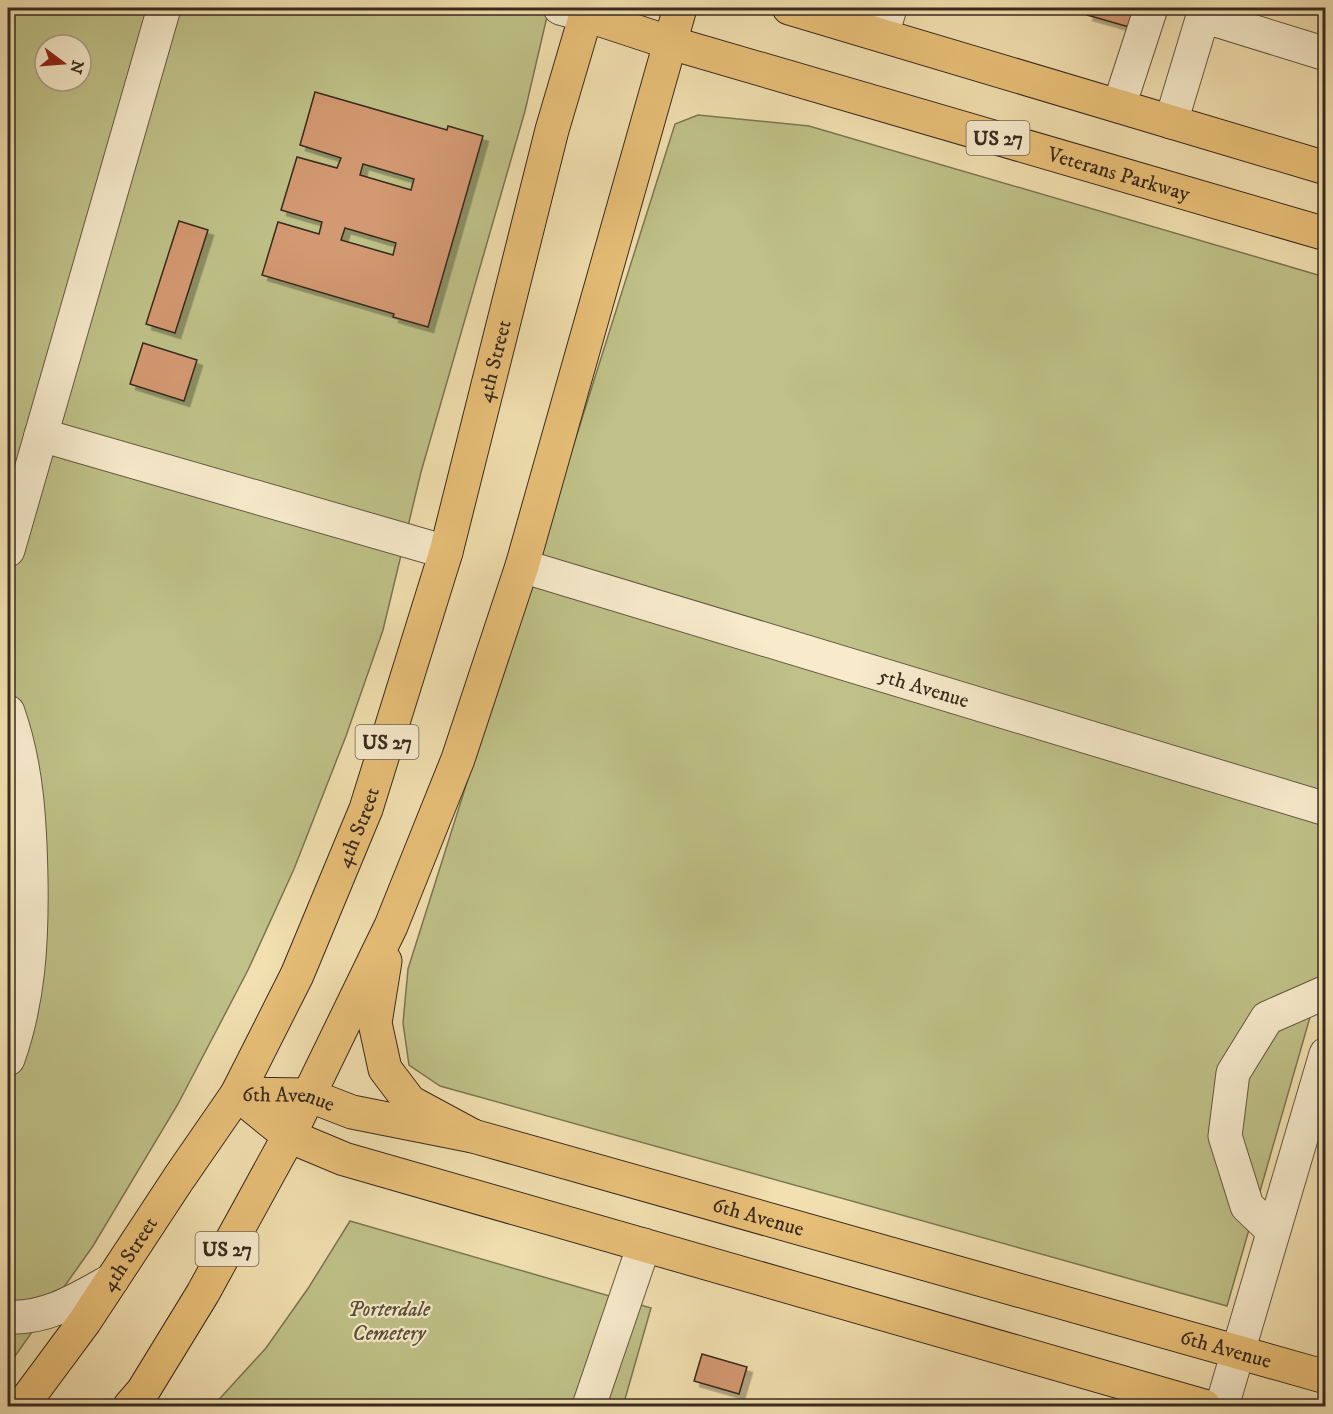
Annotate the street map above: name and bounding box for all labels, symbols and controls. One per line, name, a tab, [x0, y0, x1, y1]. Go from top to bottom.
north arrow	[33, 33, 93, 93]
text: N	[65, 58, 88, 76]
road number: US 27	[966, 121, 1030, 155]
street label: Veterans Parkway	[1043, 141, 1194, 208]
street label: 4th Street	[472, 317, 518, 405]
street label: 5th Avenue	[875, 663, 972, 714]
road number: US 27	[356, 725, 418, 759]
street label: 4th Street	[331, 784, 386, 872]
street label: 6th Avenue	[242, 1082, 339, 1118]
street label: 6th Avenue	[709, 1192, 807, 1243]
street label: 4th Street	[96, 1212, 164, 1297]
road number: US 27	[196, 1232, 258, 1266]
park label: Porterdale Cemetery	[348, 1297, 431, 1347]
street label: 6th Avenue	[1177, 1324, 1275, 1375]

